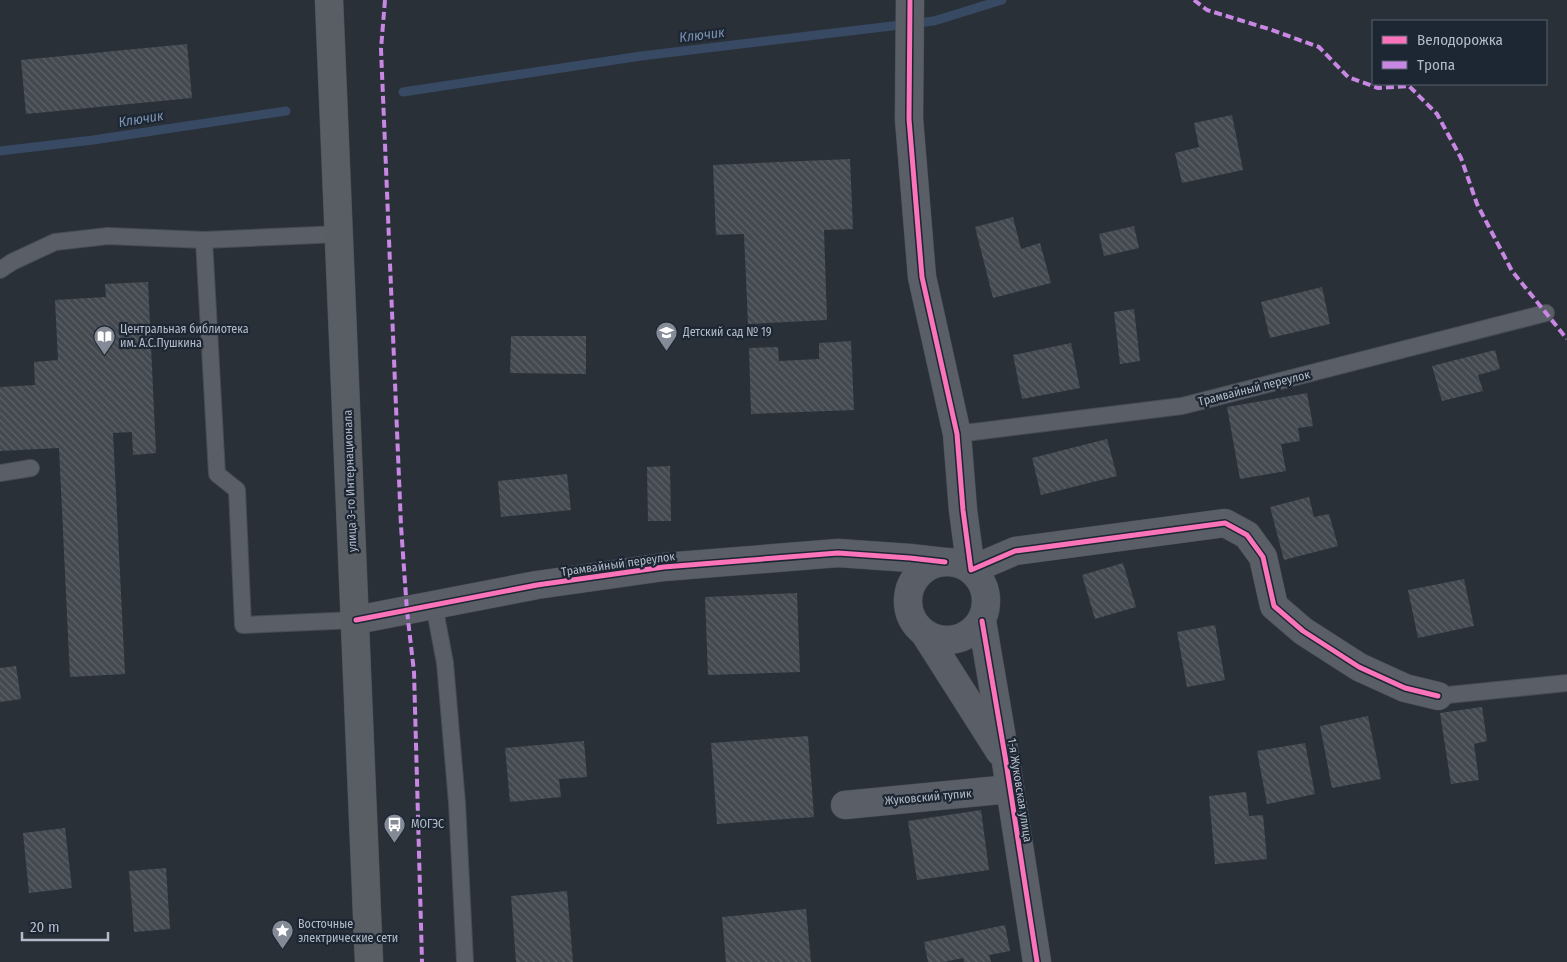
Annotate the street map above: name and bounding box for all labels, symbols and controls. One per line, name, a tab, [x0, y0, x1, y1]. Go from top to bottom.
legend	[1372, 20, 1547, 85]
water label: Ключик	[678, 24, 726, 46]
text: Велодорожка	[1417, 31, 1503, 49]
text: Тропа	[1417, 56, 1455, 74]
water label: Ключик	[117, 107, 165, 131]
school or university icon: Детский сад № 19	[655, 320, 679, 351]
place label: Центральная библиотека им. А.С.Пушкина	[120, 322, 249, 350]
library icon: Центральная библиотека им. А.С.Пушкина	[92, 324, 116, 355]
place label: Детский сад № 19	[682, 325, 772, 339]
street label: Трамвайный переулок	[1197, 367, 1312, 409]
street label: улица 3-го Интернационала	[341, 409, 359, 552]
street label: Трамвайный переулок	[560, 549, 676, 579]
street label: 1-я Жуковская улица	[1005, 737, 1035, 843]
street label: Жуковский тупик	[884, 786, 972, 808]
bus stop icon: МОГЭС	[383, 812, 407, 843]
place label: МОГЭС	[411, 817, 444, 831]
scale bar	[22, 910, 109, 942]
place label: Восточные электрические сети	[298, 917, 398, 945]
text: 20 m	[30, 918, 60, 936]
place icon: Восточные электрические сети	[270, 919, 294, 950]

